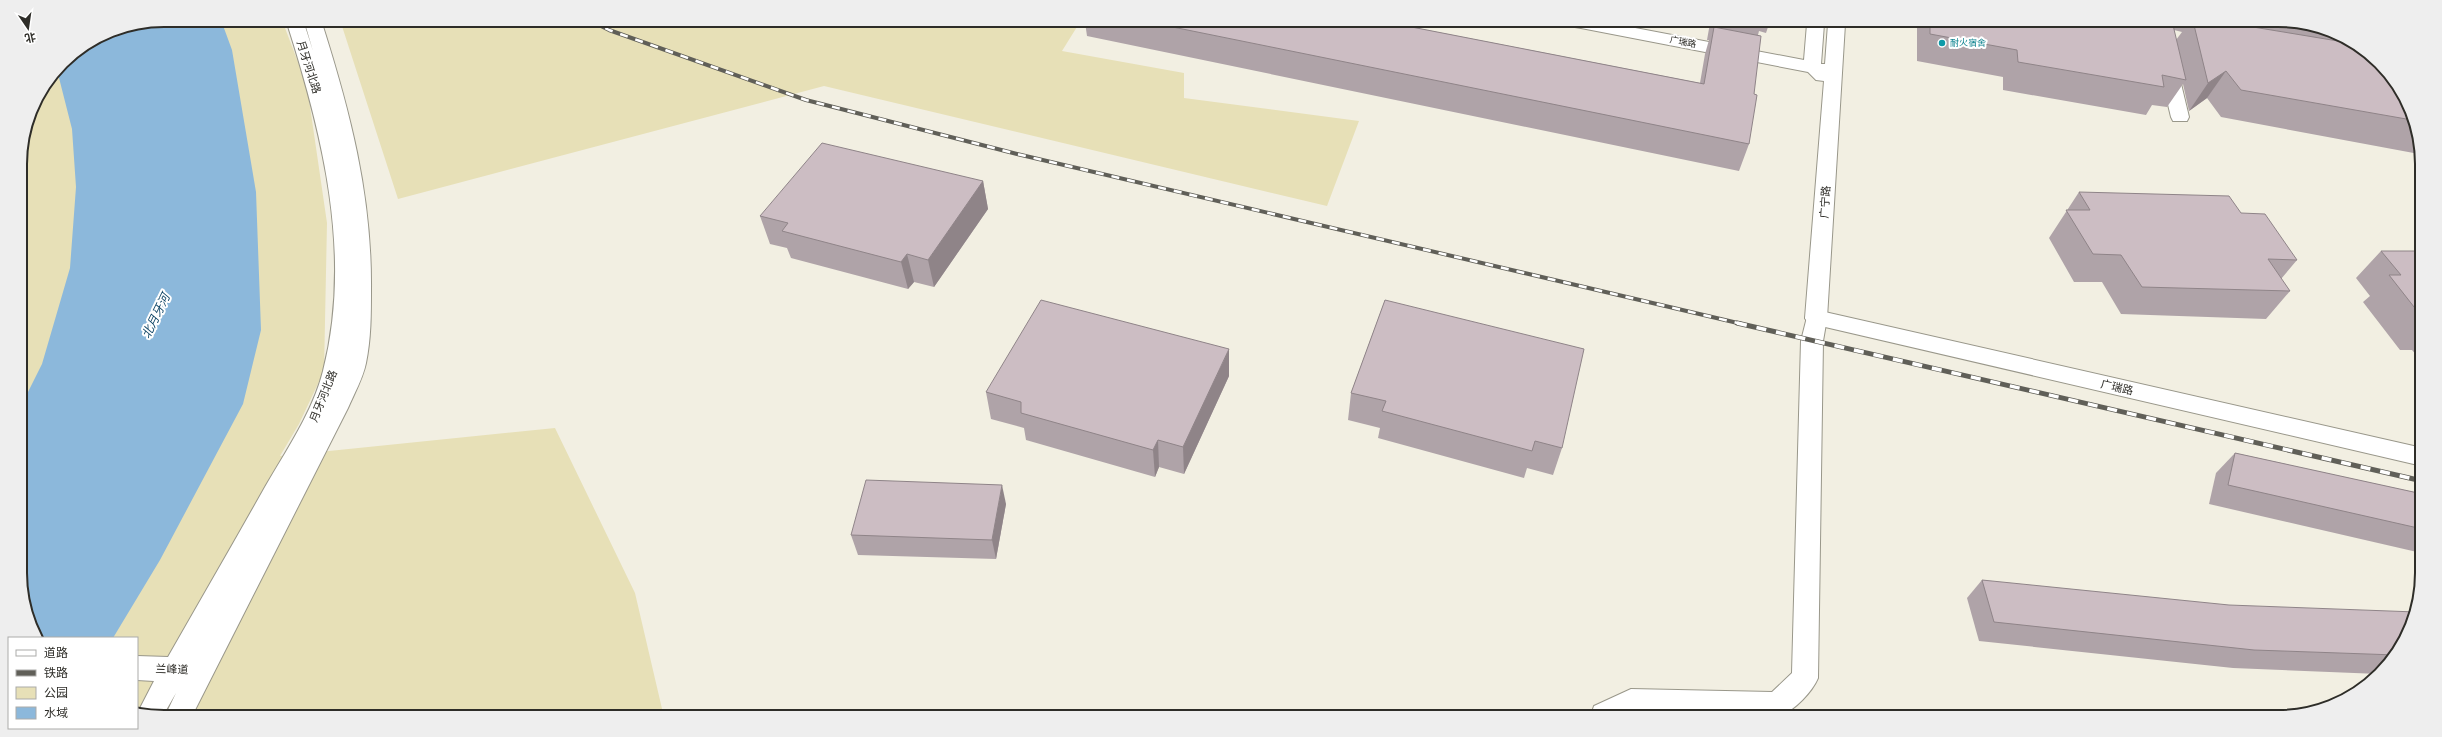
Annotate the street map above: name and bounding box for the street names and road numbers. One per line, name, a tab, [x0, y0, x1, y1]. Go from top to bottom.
street label: 广瑞路	[1669, 34, 1697, 50]
street label: 月牙河北路	[294, 39, 324, 95]
street label: 广宁路	[1817, 185, 1833, 219]
street label: 月牙河北路	[306, 368, 340, 424]
street label: 广瑞路	[2099, 376, 2135, 398]
street label: 兰峰道	[155, 661, 189, 677]

